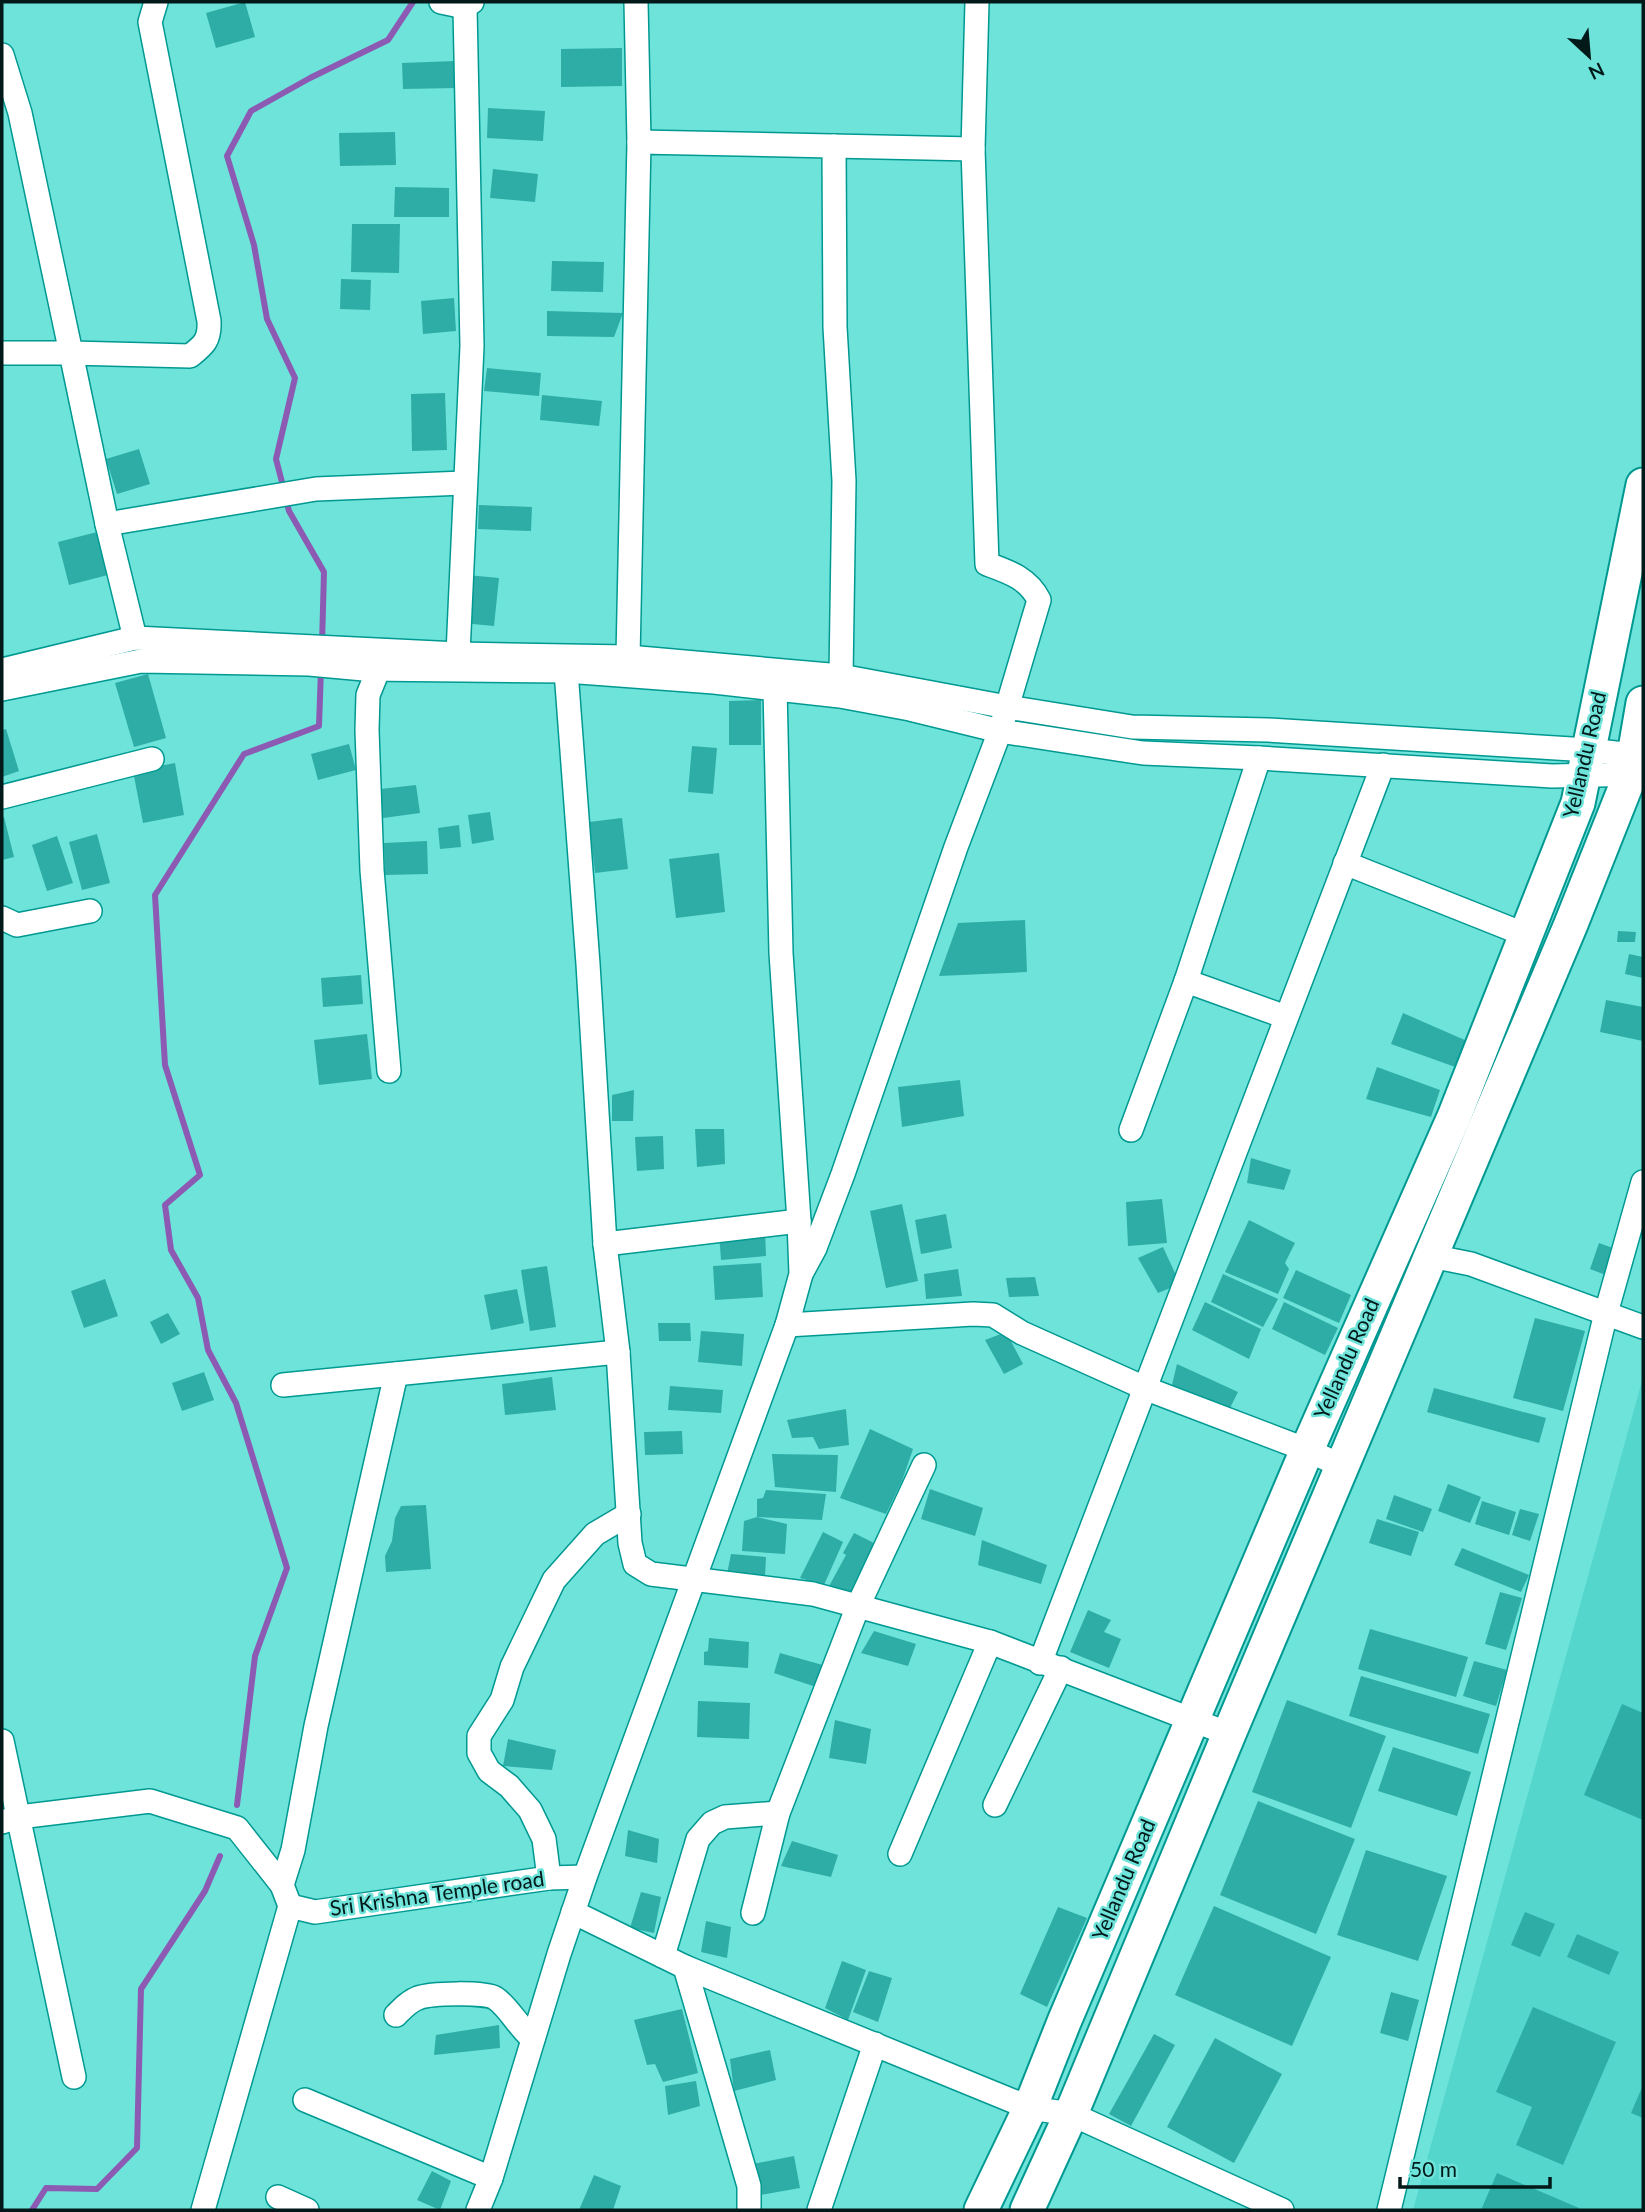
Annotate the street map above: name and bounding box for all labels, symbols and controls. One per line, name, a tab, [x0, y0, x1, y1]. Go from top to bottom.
north arrow	[1554, 21, 1624, 91]
text: N	[1585, 58, 1608, 85]
street label: Yellandu Road	[1557, 689, 1610, 821]
street label: Yellandu Road	[1308, 1294, 1383, 1423]
street label: Yellandu Road	[1086, 1815, 1159, 1944]
street label: Sri Krishna Temple road	[328, 1865, 546, 1920]
scale bar	[1400, 2146, 1550, 2190]
text: 50 m	[1410, 2156, 1457, 2181]

